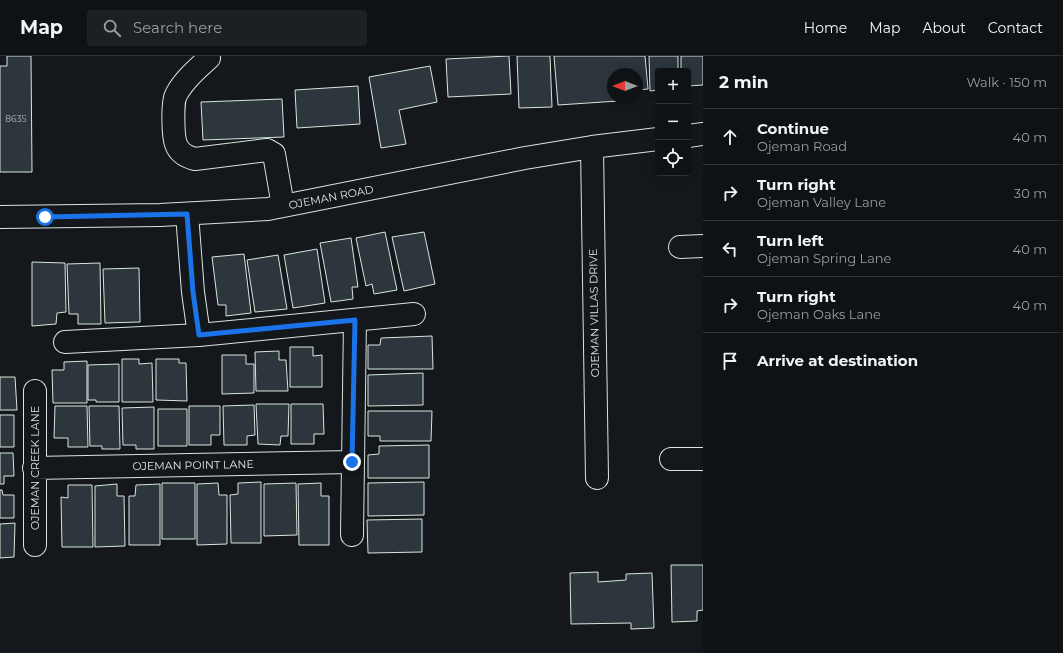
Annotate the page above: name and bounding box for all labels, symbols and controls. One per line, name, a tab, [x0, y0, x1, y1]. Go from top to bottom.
search box	[87, 10, 367, 46]
text: Map	[20, 16, 63, 39]
icon: search	[101, 17, 123, 39]
text: Search here	[133, 18, 222, 37]
text: Home	[804, 19, 847, 37]
text: Map	[869, 19, 900, 37]
text: About	[922, 19, 966, 37]
text: Contact	[988, 19, 1043, 37]
north arrow	[607, 68, 643, 104]
map controls	[655, 68, 691, 176]
button: +	[655, 68, 691, 104]
text: 2 min	[719, 72, 769, 92]
text: Walk · 150 m	[966, 74, 1047, 90]
button: −	[655, 104, 691, 140]
house number: 8635	[5, 113, 27, 124]
text: Continue	[757, 119, 829, 138]
icon: ahead	[719, 126, 741, 148]
text: 40 m	[1013, 129, 1047, 145]
text: Ojeman Road	[757, 138, 847, 154]
button: locate	[655, 140, 691, 176]
text: Turn right	[757, 175, 836, 194]
street label: OJEMAN ROAD	[287, 182, 375, 212]
icon: right	[719, 182, 741, 204]
text: 30 m	[1014, 185, 1047, 201]
text: Ojeman Valley Lane	[757, 194, 886, 210]
route start	[36, 208, 54, 226]
text: Turn left	[757, 231, 824, 250]
icon: left	[719, 238, 741, 260]
text: 40 m	[1013, 241, 1047, 257]
street label: OJEMAN VILLAS DRIVE	[586, 249, 602, 377]
text: Ojeman Spring Lane	[757, 250, 891, 266]
text: Turn right	[757, 287, 836, 306]
icon: right	[719, 294, 741, 316]
text: 40 m	[1013, 297, 1047, 313]
text: Ojeman Oaks Lane	[757, 306, 881, 322]
icon: arrive	[719, 350, 741, 372]
text: Arrive at destination	[757, 351, 918, 370]
street label: OJEMAN CREEK LANE	[28, 406, 42, 530]
route end	[343, 453, 361, 471]
street label: OJEMAN POINT LANE	[132, 457, 254, 473]

